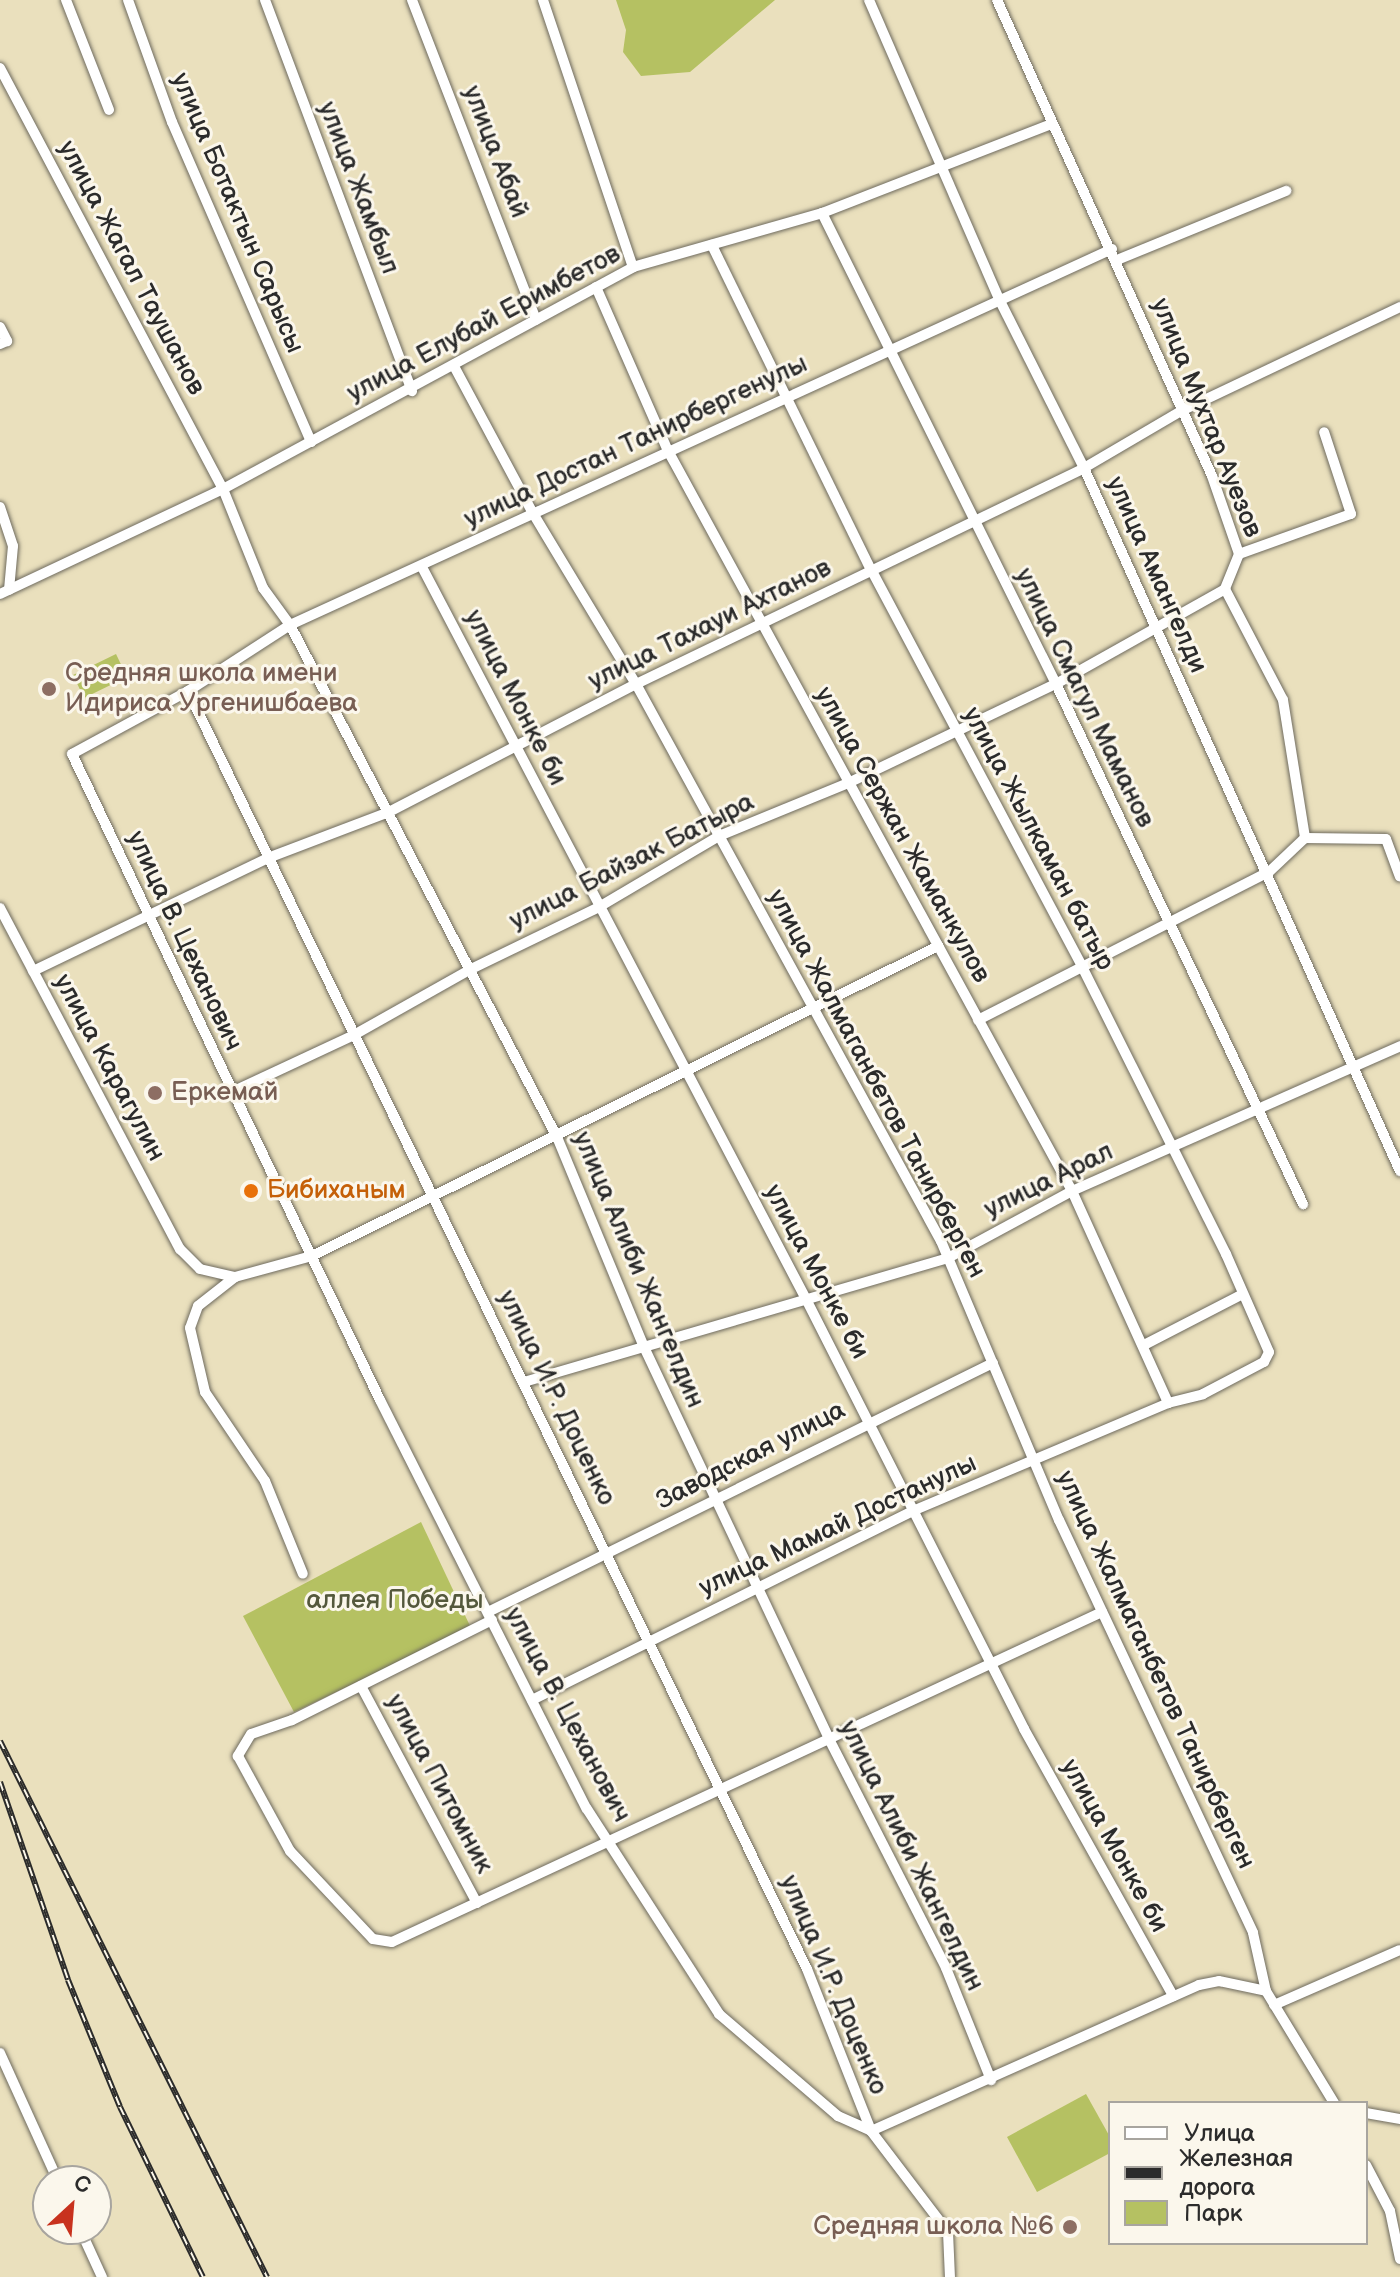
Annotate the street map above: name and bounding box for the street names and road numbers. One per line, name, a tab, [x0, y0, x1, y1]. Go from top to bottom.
street label: улица Ботактын Сарысы	[164, 68, 310, 358]
street label: улица Абай	[455, 81, 535, 223]
street label: улица Жамбыл	[311, 97, 405, 279]
street label: улица Жагал Таушанов	[51, 136, 211, 400]
street label: улица Елубай Еримбетов	[342, 239, 626, 409]
street label: улица Мухтар Ауезов	[1144, 294, 1268, 542]
street label: улица Достан Танирбергенулы	[459, 349, 813, 535]
street label: улица Амангелди	[1099, 472, 1213, 678]
street label: улица Тахауи Ахтанов	[584, 553, 836, 697]
street label: улица Смагул Маманов	[1008, 563, 1160, 833]
street label: улица Монке би	[457, 605, 573, 791]
street label: улица Сержан Жаманкулов	[808, 682, 996, 988]
street label: улица Жылкаман батыр	[955, 702, 1121, 976]
street label: улица Байзак Батыра	[505, 787, 759, 937]
street label: улица В. Цеханович	[119, 826, 249, 1056]
street label: улица Жалмаганбетов Танирберген	[760, 884, 992, 1284]
street label: улица Карагулин	[47, 969, 171, 1167]
street label: улица Алиби Жангелдин	[566, 1127, 710, 1413]
street label: улица Арал	[979, 1136, 1119, 1226]
street label: улица Монке би	[757, 1179, 875, 1365]
street label: улица И.Р. Доценко	[490, 1285, 622, 1511]
street label: Заводская улица	[651, 1395, 851, 1517]
street label: улица Мамай Достанулы	[694, 1448, 982, 1604]
street label: улица Жалмаганбетов Танирберген	[1049, 1466, 1261, 1874]
street label: улица В. Цеханович	[497, 1602, 637, 1828]
street label: улица Питомник	[379, 1689, 499, 1879]
street label: улица Алиби Жангелдин	[832, 1716, 990, 1996]
street label: улица Монке би	[1054, 1754, 1174, 1938]
street label: улица И.Р. Доценко	[773, 1871, 893, 2099]

